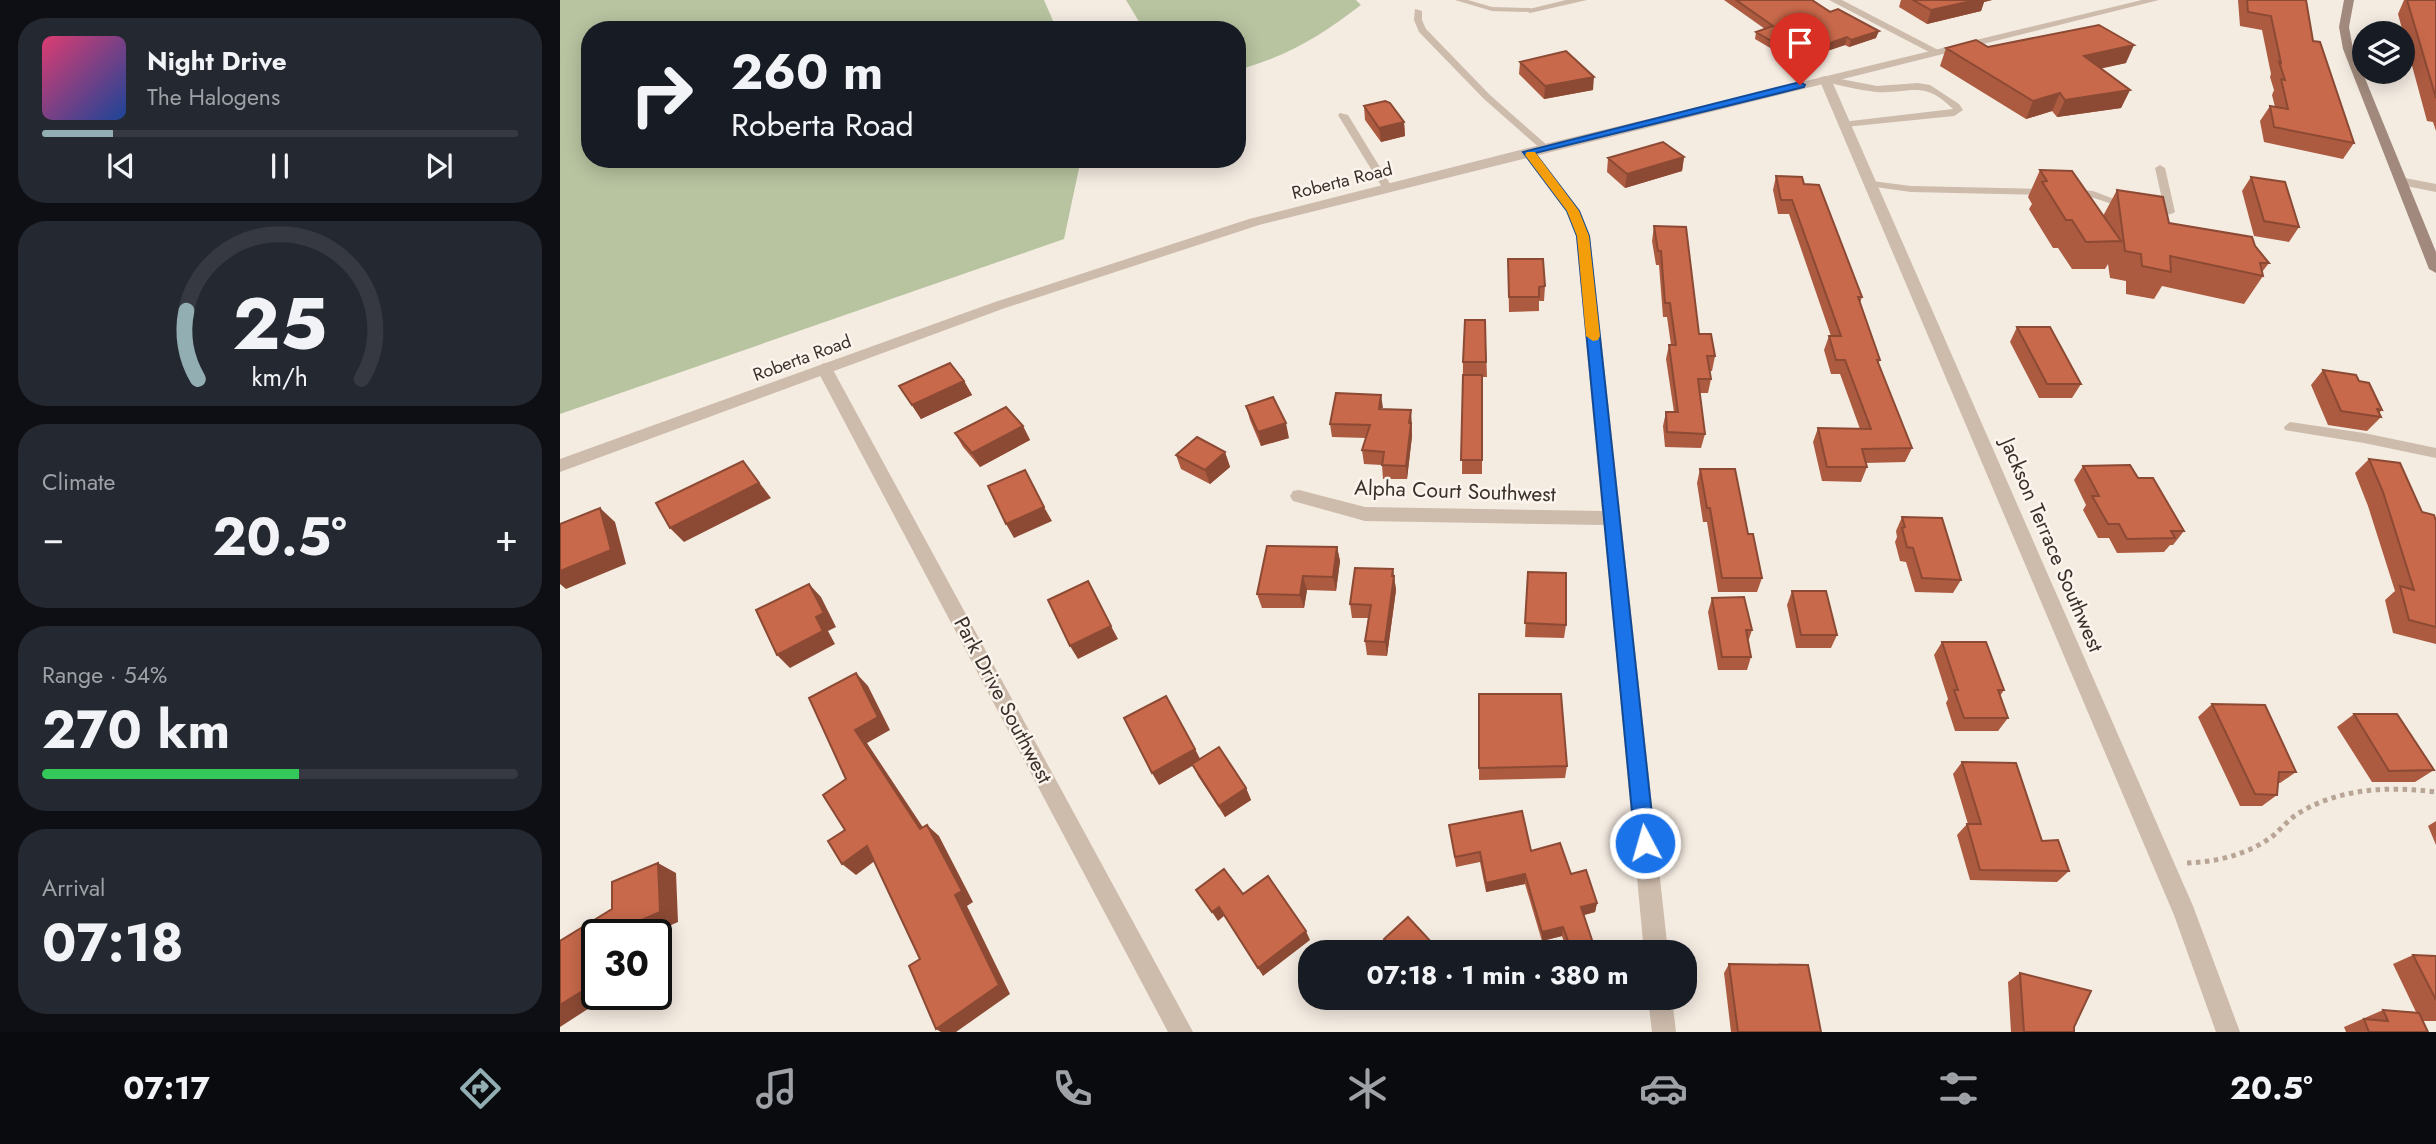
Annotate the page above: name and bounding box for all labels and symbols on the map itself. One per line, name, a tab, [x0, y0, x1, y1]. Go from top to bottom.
pin	[1770, 13, 1830, 85]
street label: Roberta Road	[1289, 156, 1395, 206]
street label: Roberta Road	[749, 328, 855, 388]
street label: Jackson Terrace Southwest	[1992, 430, 2111, 657]
street label: Alpha Court Southwest	[1354, 472, 1556, 510]
street label: Park Drive Southwest	[946, 611, 1060, 789]
position arrow	[1608, 806, 1682, 880]
speed limit sign: 30	[581, 919, 672, 1010]

